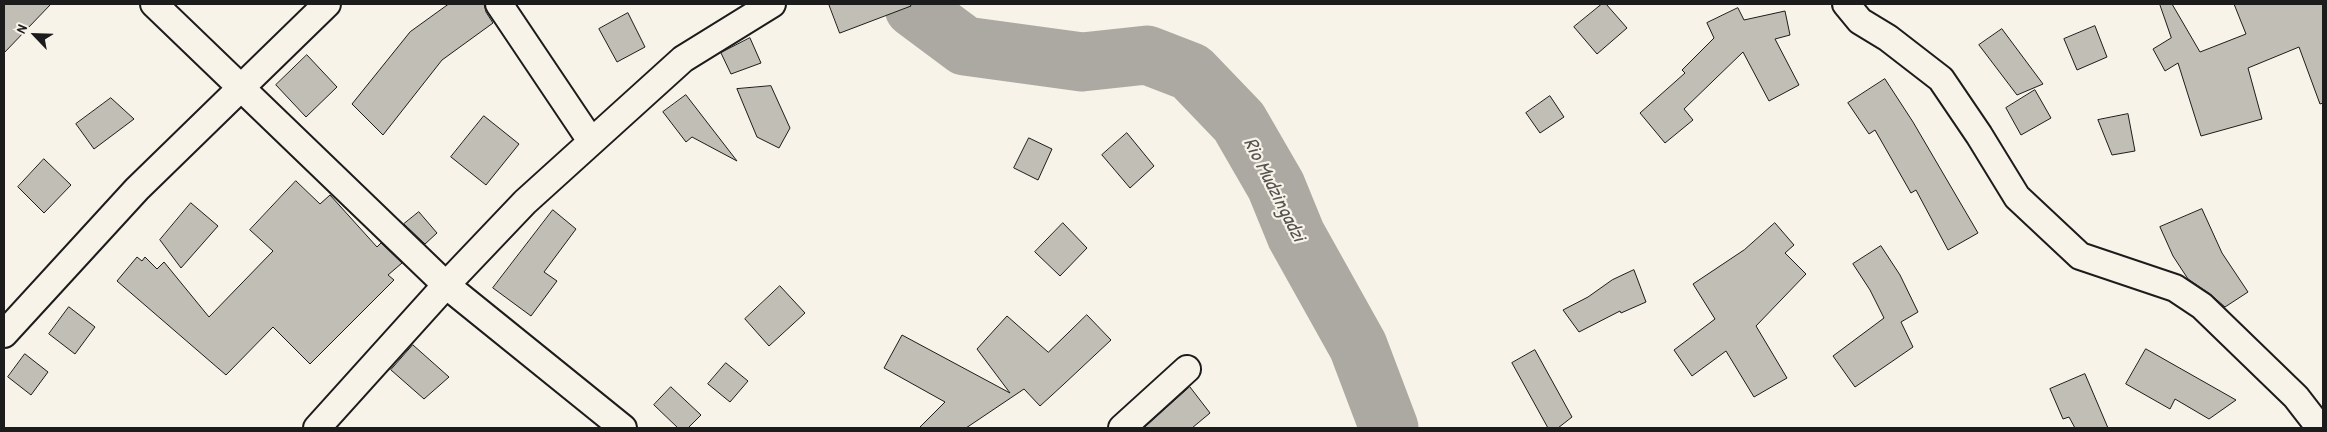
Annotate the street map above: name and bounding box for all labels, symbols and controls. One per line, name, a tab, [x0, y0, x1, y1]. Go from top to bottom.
north arrow	[10, 10, 60, 60]
text: N	[11, 21, 31, 36]
water label: Rio Mudzingadzi	[1238, 134, 1310, 246]

